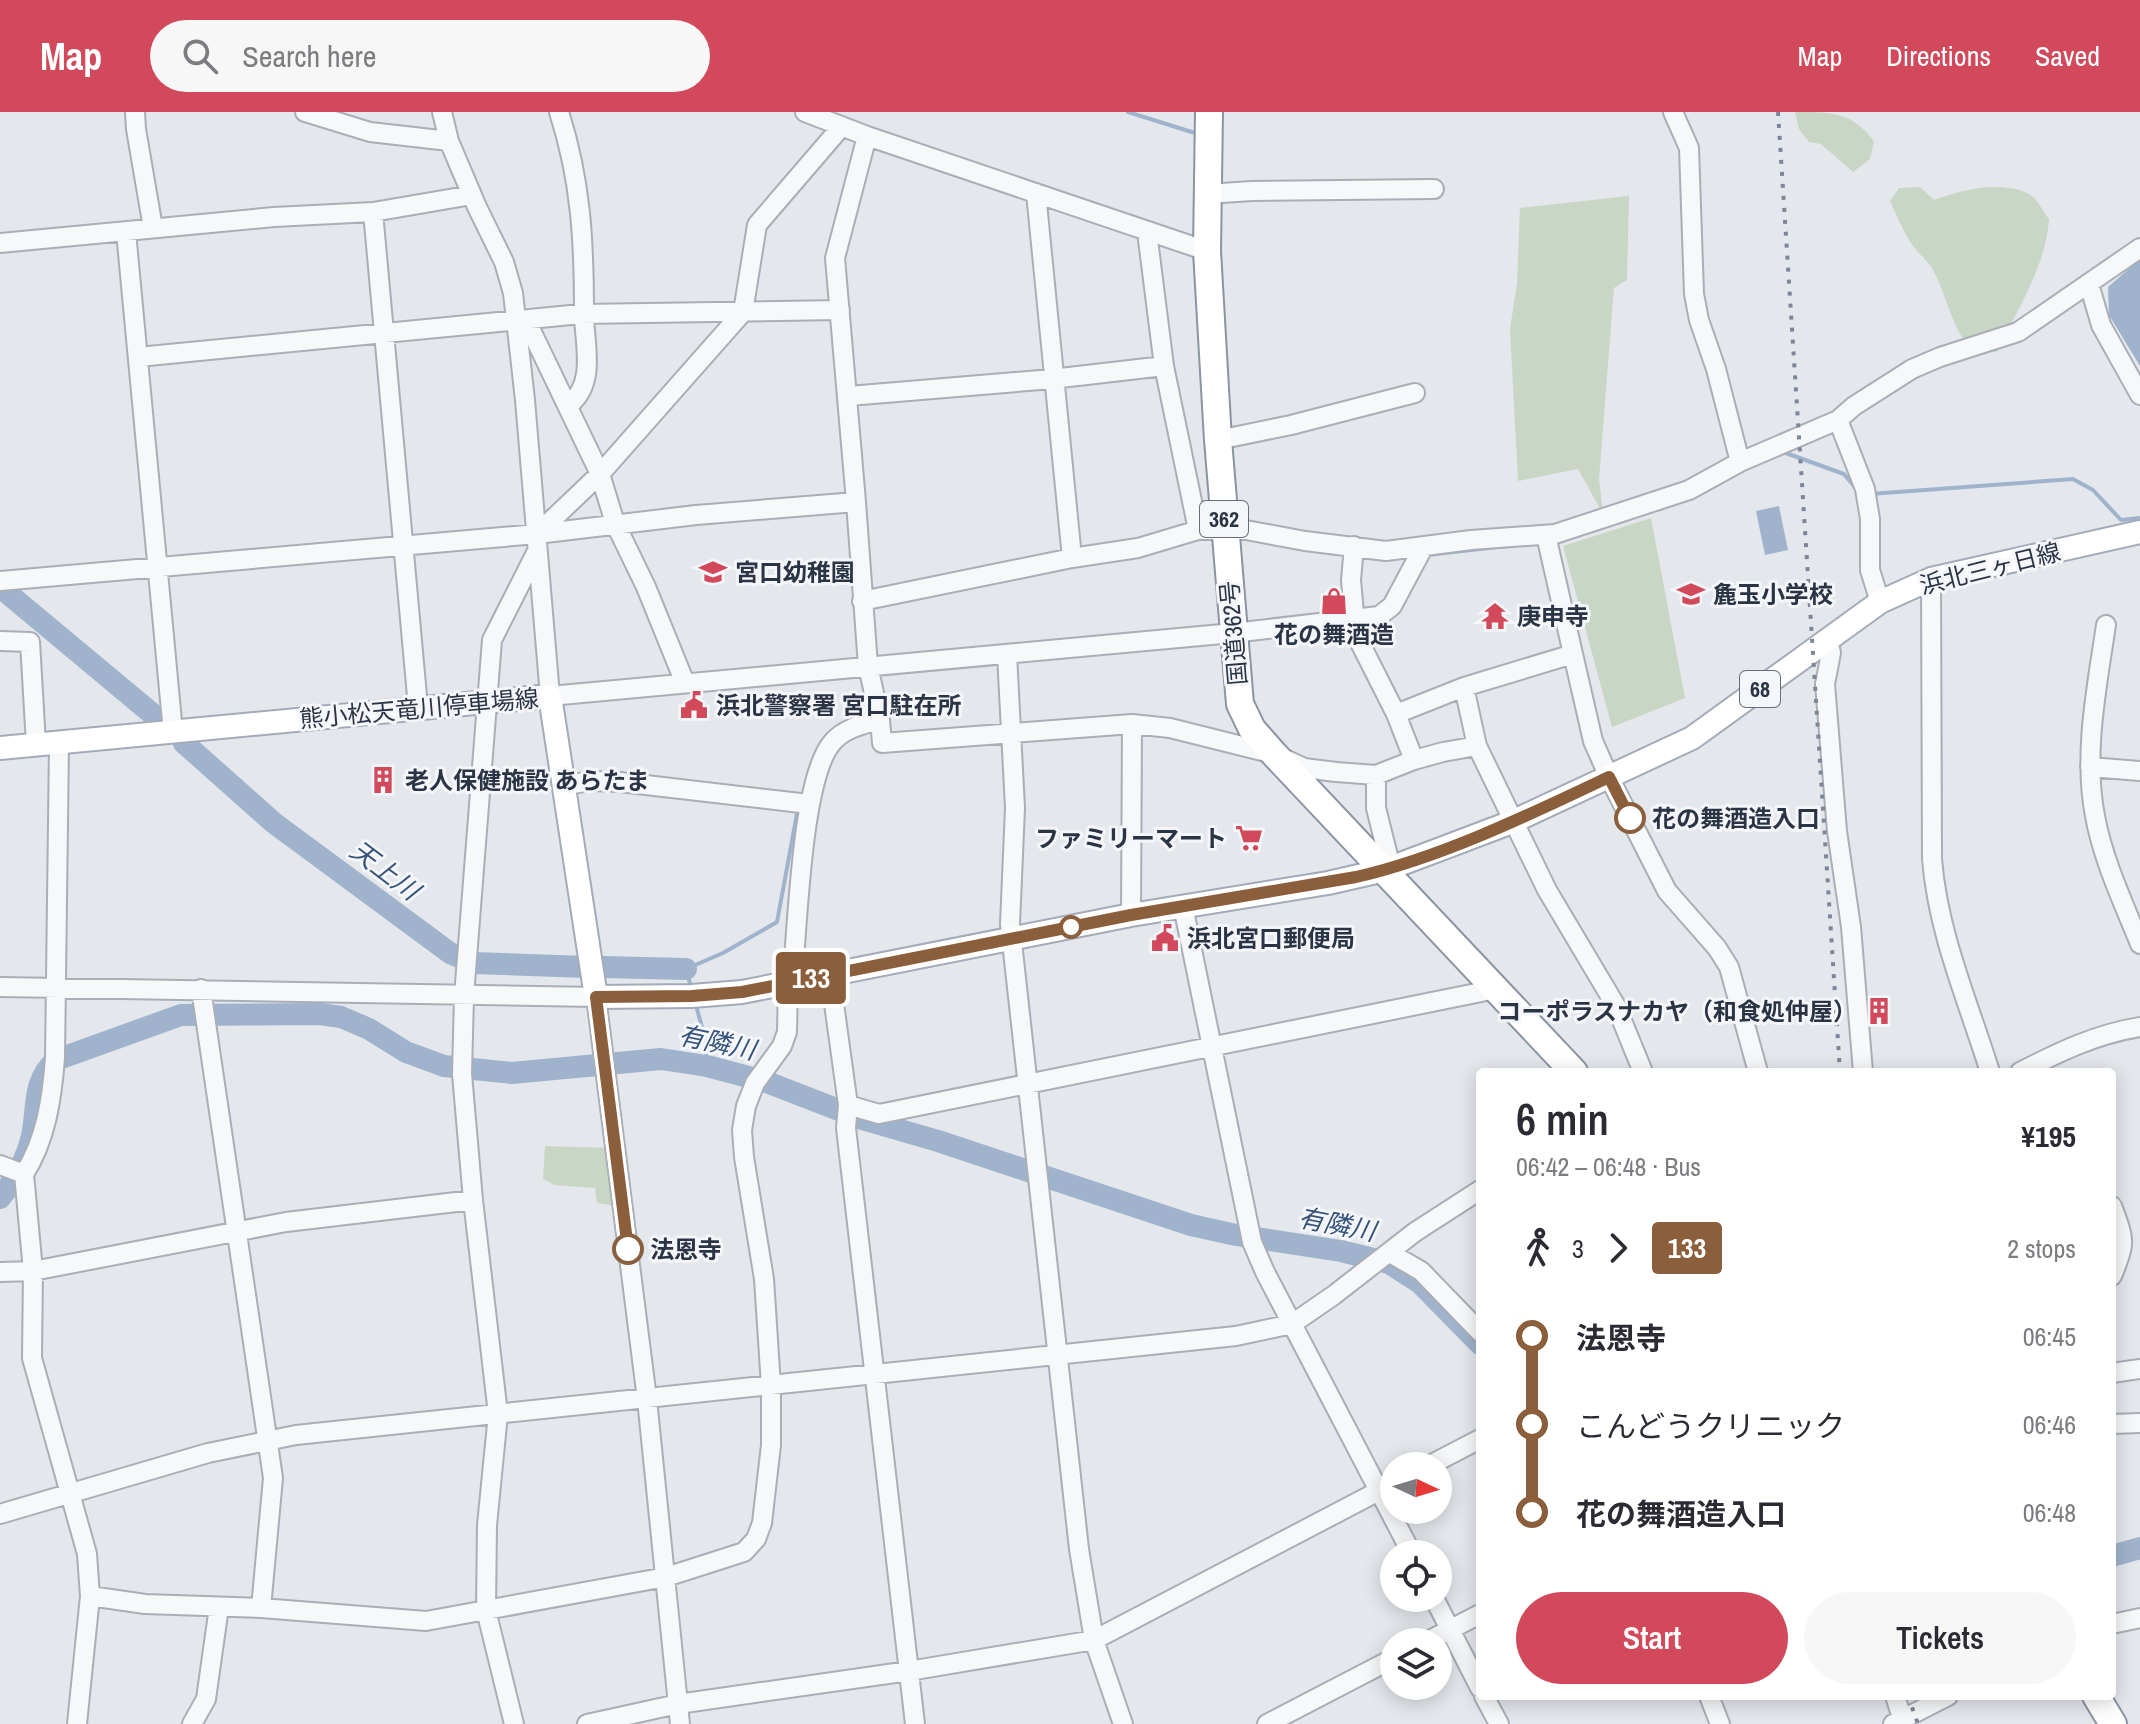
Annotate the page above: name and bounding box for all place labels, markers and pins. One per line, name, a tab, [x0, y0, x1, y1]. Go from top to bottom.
place label: 宮口幼稚園	[735, 556, 855, 588]
school or university icon: 宮口幼稚園	[698, 557, 728, 587]
place label: 麁玉小学校	[1713, 578, 1833, 610]
school or university icon: 麁玉小学校	[1676, 579, 1706, 609]
shop icon: 花の舞酒造	[1319, 586, 1349, 616]
place label: 庚申寺	[1517, 600, 1589, 632]
temple icon: 庚申寺	[1480, 601, 1510, 631]
place label: 花の舞酒造	[1274, 618, 1394, 650]
place label: 浜北警察署 宮口駐在所	[716, 689, 961, 721]
public building icon: 浜北警察署 宮口駐在所	[679, 690, 709, 720]
place label: 老人保健施設 あらたま	[405, 764, 650, 796]
building icon: 老人保健施設 あらたま	[368, 765, 398, 795]
place label: 花の舞酒造入口	[1652, 802, 1820, 834]
marker: 花の舞酒造入口	[1615, 803, 1645, 833]
place label: ファミリーマート	[1035, 822, 1227, 854]
supermarket icon: ファミリーマート	[1234, 823, 1264, 853]
unlabelled marker	[1060, 916, 1082, 938]
place label: 浜北宮口郵便局	[1187, 922, 1355, 954]
public building icon: 浜北宮口郵便局	[1150, 923, 1180, 953]
place label: コーポラスナカヤ（和食処仲屋）	[1497, 995, 1857, 1027]
building icon: コーポラスナカヤ（和食処仲屋）	[1864, 996, 1894, 1026]
place label: 法恩寺	[650, 1233, 722, 1265]
marker: 法恩寺	[613, 1234, 643, 1264]

